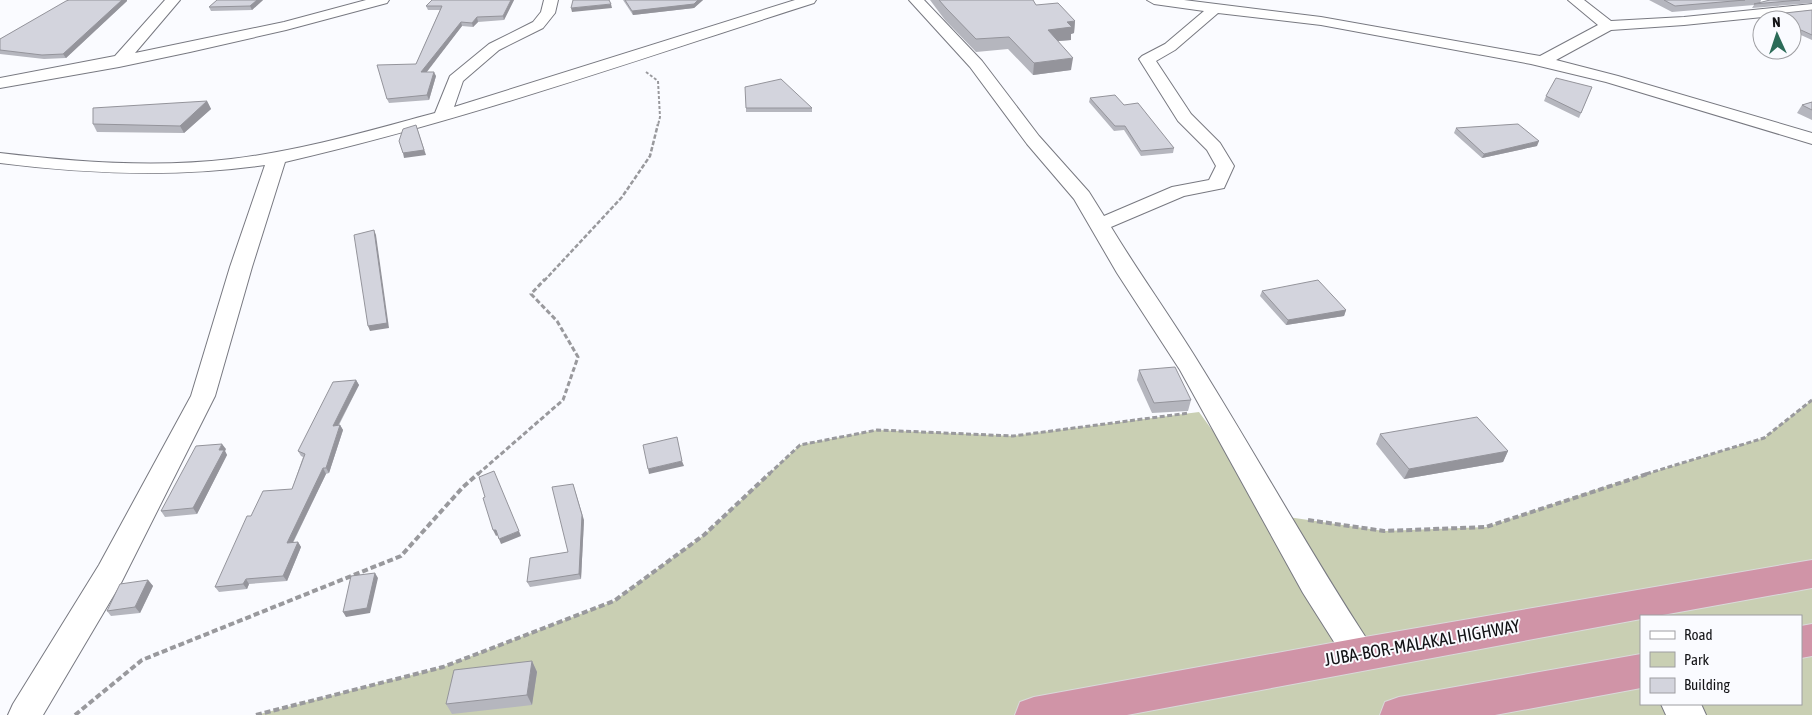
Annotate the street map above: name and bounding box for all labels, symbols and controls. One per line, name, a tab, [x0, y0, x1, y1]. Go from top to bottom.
north arrow	[1752, 10, 1802, 60]
text: N	[1772, 14, 1781, 30]
street label: JUBA-BOR-MALAKAL HIGHWAY	[1323, 615, 1521, 670]
legend	[1640, 615, 1802, 705]
text: Road	[1684, 626, 1713, 643]
text: Park	[1684, 651, 1709, 668]
text: Building	[1684, 676, 1730, 693]

